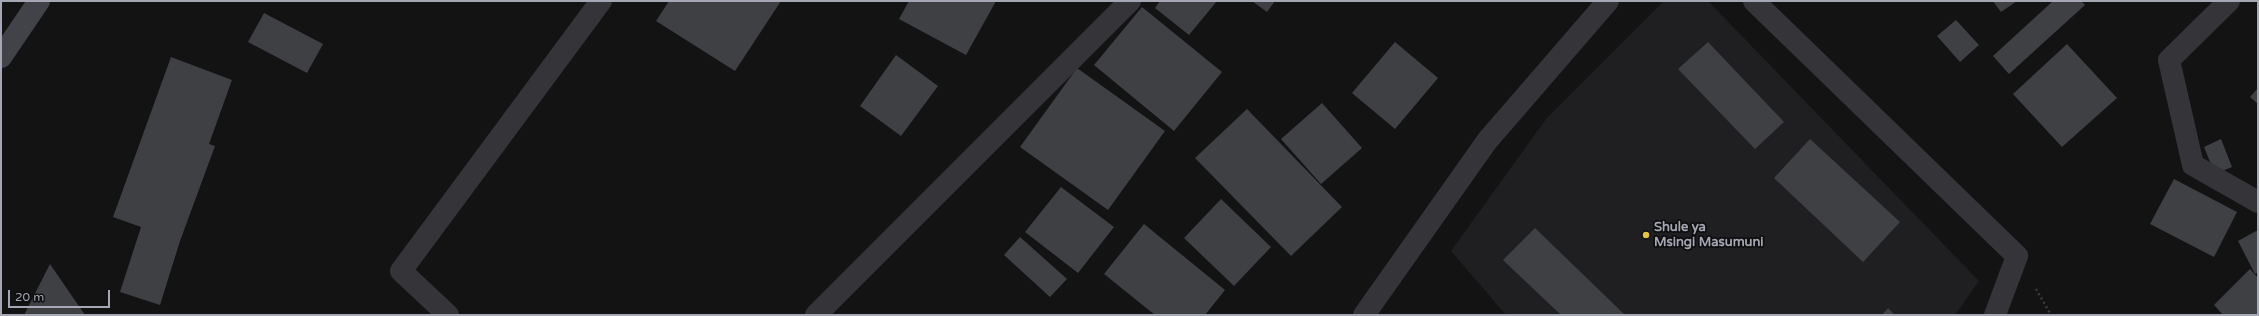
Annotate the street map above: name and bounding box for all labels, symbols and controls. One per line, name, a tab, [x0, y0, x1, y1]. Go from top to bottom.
place label: Shule ya Msingi Masumuni	[1654, 220, 1764, 251]
marker: Shule ya Msingi Masumuni	[1641, 230, 1651, 240]
scale bar	[10, 282, 112, 308]
text: 20 m	[15, 290, 44, 304]

